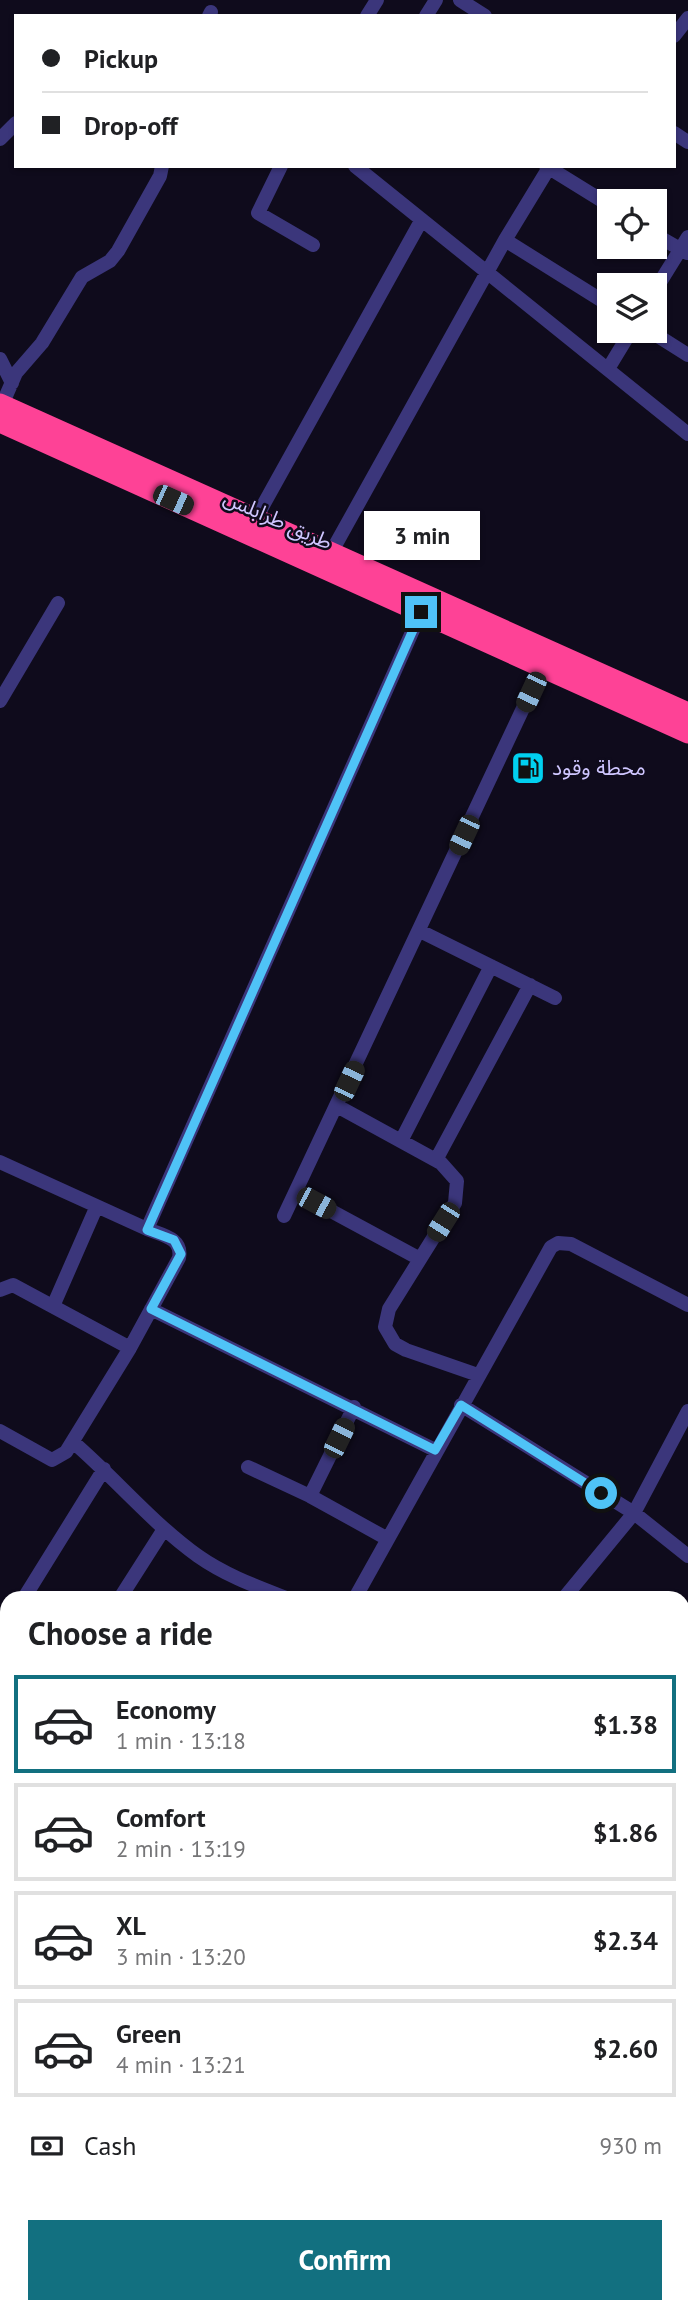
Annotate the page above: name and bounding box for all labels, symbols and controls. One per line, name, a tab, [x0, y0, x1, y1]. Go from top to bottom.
text: Pickup	[84, 42, 158, 75]
text: Drop-off	[84, 109, 178, 142]
map controls	[597, 189, 667, 343]
button: locate	[597, 189, 667, 259]
button: layers	[597, 273, 667, 343]
car	[150, 482, 197, 518]
street label: طريق طرابلس	[220, 484, 337, 556]
callout: 3 min	[363, 510, 479, 560]
text: 3 min	[394, 521, 450, 550]
route end	[405, 596, 437, 628]
car	[513, 669, 550, 715]
fuel station icon: محطة وقود	[509, 749, 547, 787]
place label: محطة وقود	[552, 754, 646, 781]
car	[446, 812, 483, 858]
car	[331, 1058, 368, 1104]
car	[293, 1184, 340, 1222]
car	[423, 1199, 464, 1245]
car	[321, 1415, 358, 1461]
route start	[585, 1477, 617, 1509]
text: Choose a ride	[28, 1612, 213, 1654]
icon: car	[32, 1693, 95, 1756]
text: Economy	[116, 1693, 216, 1726]
text: $1.38	[593, 1708, 658, 1741]
text: 1 min · 13:18	[116, 1726, 246, 1755]
icon: car	[32, 1801, 95, 1864]
text: Comfort	[116, 1801, 206, 1834]
text: $1.86	[593, 1816, 658, 1849]
text: 2 min · 13:19	[116, 1834, 246, 1863]
icon: car	[32, 1909, 95, 1972]
text: XL	[116, 1909, 146, 1942]
text: $2.34	[593, 1924, 658, 1957]
text: 3 min · 13:20	[116, 1942, 246, 1971]
icon: car	[32, 2017, 95, 2080]
text: Green	[116, 2017, 181, 2050]
text: $2.60	[593, 2032, 658, 2065]
text: 4 min · 13:21	[116, 2050, 246, 2079]
icon: cash	[28, 2127, 66, 2165]
text: Cash	[84, 2129, 136, 2162]
text: 930 m	[600, 2131, 662, 2160]
button: Confirm	[28, 2220, 662, 2300]

